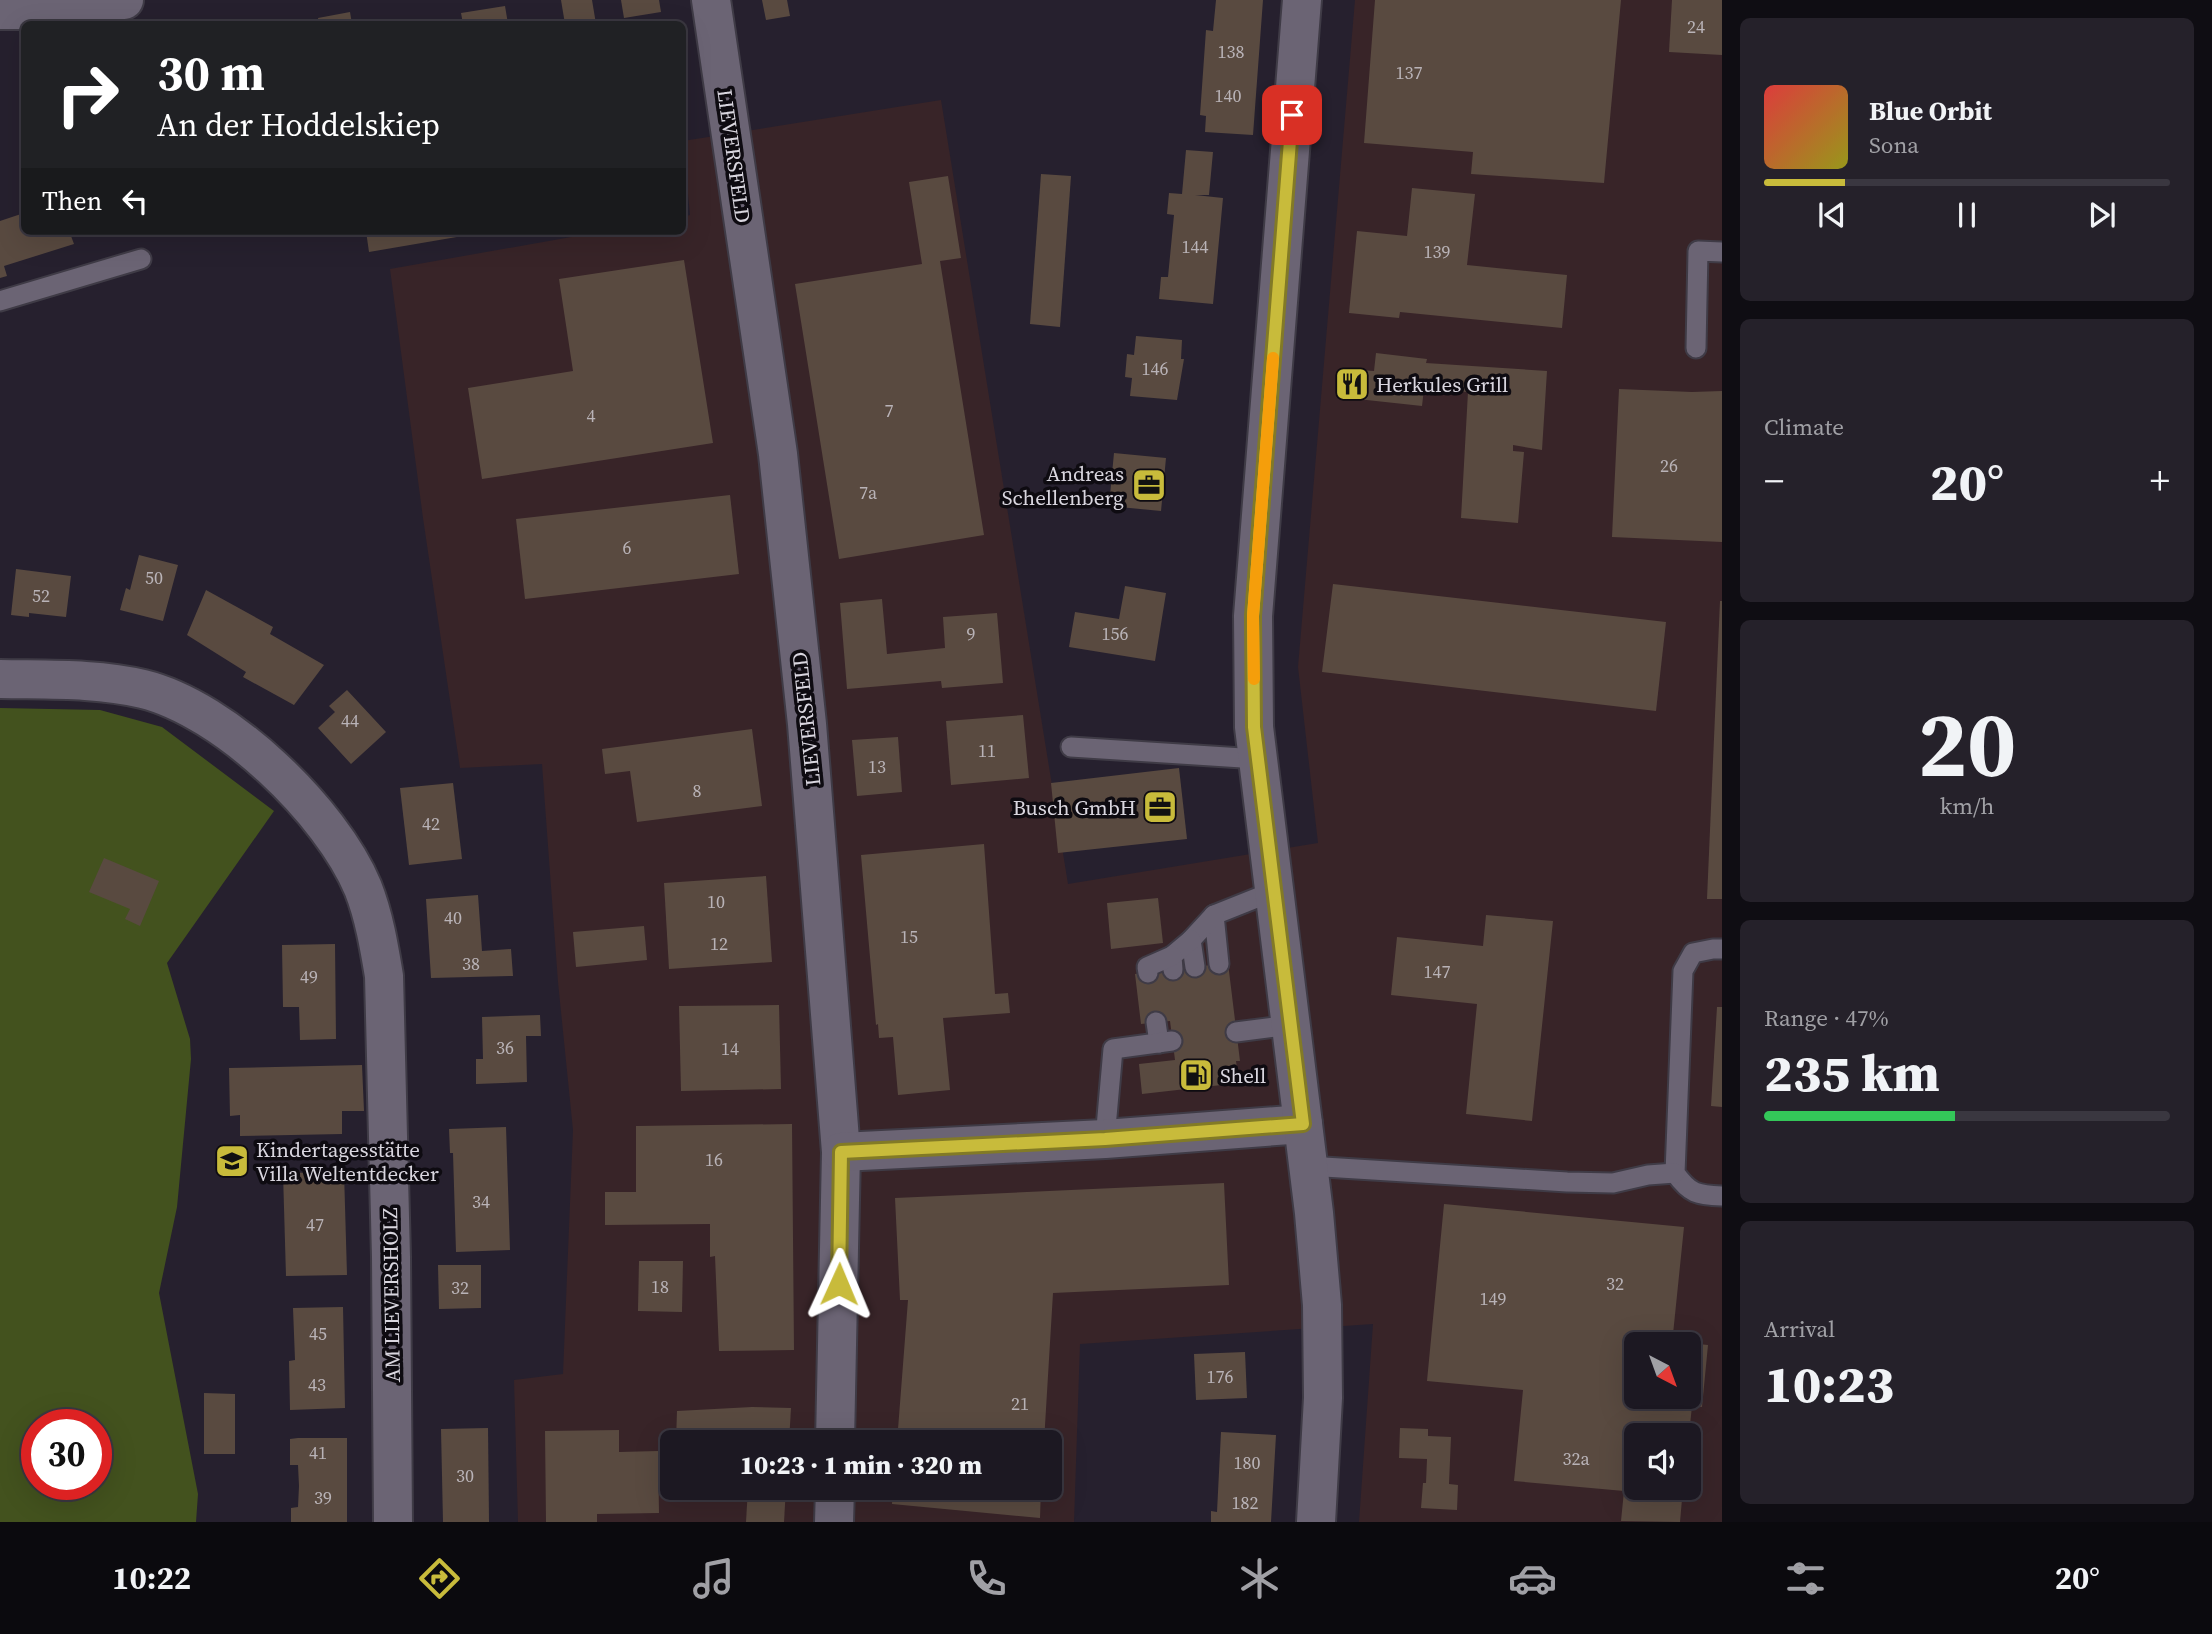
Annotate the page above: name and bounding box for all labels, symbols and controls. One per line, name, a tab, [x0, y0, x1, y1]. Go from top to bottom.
house number: 24	[1687, 14, 1705, 39]
text: 30 m	[157, 39, 265, 106]
house number: 138	[1218, 39, 1245, 64]
icon: right	[42, 49, 133, 140]
house number: 137	[1396, 60, 1423, 85]
house number: 140	[1215, 83, 1242, 108]
pin	[1262, 85, 1322, 145]
street label: LIEVERSFELD	[710, 87, 758, 225]
text: Blue Orbit	[1869, 93, 1992, 129]
icon: arrive	[1273, 96, 1311, 134]
text: An der Hoddelskiep	[157, 103, 440, 147]
text: Sona	[1869, 129, 1919, 161]
icon: left	[116, 182, 154, 220]
text: Then	[42, 183, 102, 219]
icon: previous	[1813, 196, 1851, 234]
icon: pause	[1948, 196, 1986, 234]
icon: next	[2083, 196, 2121, 234]
house number: 144	[1182, 234, 1209, 259]
house number: 139	[1424, 239, 1451, 264]
house number: 146	[1142, 356, 1169, 381]
restaurant icon: Herkules Grill	[1333, 365, 1371, 403]
place label: Herkules Grill	[1376, 370, 1508, 399]
house number: 7	[885, 398, 894, 423]
house number: 4	[587, 403, 596, 428]
text: Climate	[1764, 411, 1844, 443]
text: 20°	[1930, 446, 2004, 517]
house number: 26	[1660, 453, 1678, 478]
text: −	[1764, 455, 1784, 507]
text: +	[2150, 455, 2170, 507]
place label: Andreas Schellenberg	[1002, 459, 1124, 512]
office icon: Andreas Schellenberg	[1130, 466, 1168, 504]
house number: 7a	[859, 480, 878, 505]
house number: 6	[623, 535, 632, 560]
house number: 50	[145, 565, 163, 590]
house number: 52	[32, 583, 50, 608]
house number: 9	[967, 621, 976, 646]
house number: 156	[1102, 621, 1129, 646]
street label: LIEVERSFELD	[785, 650, 827, 788]
text: 20	[1918, 682, 2016, 806]
house number: 44	[341, 708, 359, 733]
house number: 11	[978, 738, 996, 763]
house number: 13	[868, 754, 886, 779]
house number: 8	[693, 778, 702, 803]
office icon: Busch GmbH	[1141, 788, 1179, 826]
text: km/h	[1940, 790, 1994, 822]
place label: Busch GmbH	[1013, 793, 1136, 822]
house number: 42	[422, 811, 440, 836]
house number: 10	[707, 889, 725, 914]
house number: 40	[444, 905, 462, 930]
house number: 15	[900, 924, 918, 949]
house number: 12	[710, 931, 728, 956]
house number: 38	[462, 951, 480, 976]
house number: 147	[1424, 959, 1451, 984]
house number: 49	[300, 964, 318, 989]
text: Range · 47%	[1764, 1002, 1889, 1034]
house number: 36	[496, 1035, 514, 1060]
house number: 14	[721, 1036, 739, 1061]
text: 235 km	[1764, 1037, 1940, 1108]
fuel station icon: Shell	[1177, 1056, 1215, 1094]
place label: Shell	[1220, 1061, 1266, 1090]
place label: Kindertagesstätte Villa Weltentdecker	[256, 1135, 439, 1188]
school or university icon: Kindertagesstätte Villa Weltentdecker	[213, 1142, 251, 1180]
house number: 16	[705, 1147, 723, 1172]
house number: 34	[472, 1189, 490, 1214]
street label: AM LIEVERSHOLZ	[375, 1207, 407, 1383]
house number: 47	[306, 1212, 324, 1237]
position arrow	[802, 1247, 876, 1321]
house number: 32	[1606, 1271, 1624, 1296]
house number: 18	[651, 1274, 669, 1299]
house number: 32	[451, 1275, 469, 1300]
house number: 149	[1480, 1286, 1507, 1311]
text: Arrival	[1764, 1313, 1835, 1345]
house number: 45	[309, 1321, 327, 1346]
north arrow	[1624, 1332, 1701, 1409]
map controls	[1624, 1332, 1701, 1500]
text: 10:23	[1764, 1348, 1894, 1419]
house number: 176	[1207, 1364, 1234, 1389]
house number: 43	[308, 1372, 326, 1397]
house number: 21	[1011, 1391, 1029, 1416]
speed limit sign: 30	[21, 1409, 112, 1500]
button: sound	[1624, 1423, 1701, 1500]
house number: 41	[309, 1440, 327, 1465]
house number: 32a	[1562, 1446, 1590, 1471]
text: 10:23 · 1 min · 320 m	[740, 1447, 982, 1483]
house number: 180	[1234, 1450, 1261, 1475]
house number: 30	[456, 1463, 474, 1488]
house number: 39	[314, 1485, 332, 1510]
house number: 182	[1232, 1490, 1259, 1515]
icon: directions	[415, 1554, 464, 1603]
icon: music	[689, 1554, 738, 1603]
icon: phone	[962, 1554, 1011, 1603]
icon: climate	[1235, 1554, 1284, 1603]
icon: car	[1508, 1554, 1557, 1603]
icon: filters	[1781, 1554, 1830, 1603]
text: 10:22	[112, 1556, 191, 1600]
text: 20°	[2055, 1556, 2100, 1600]

